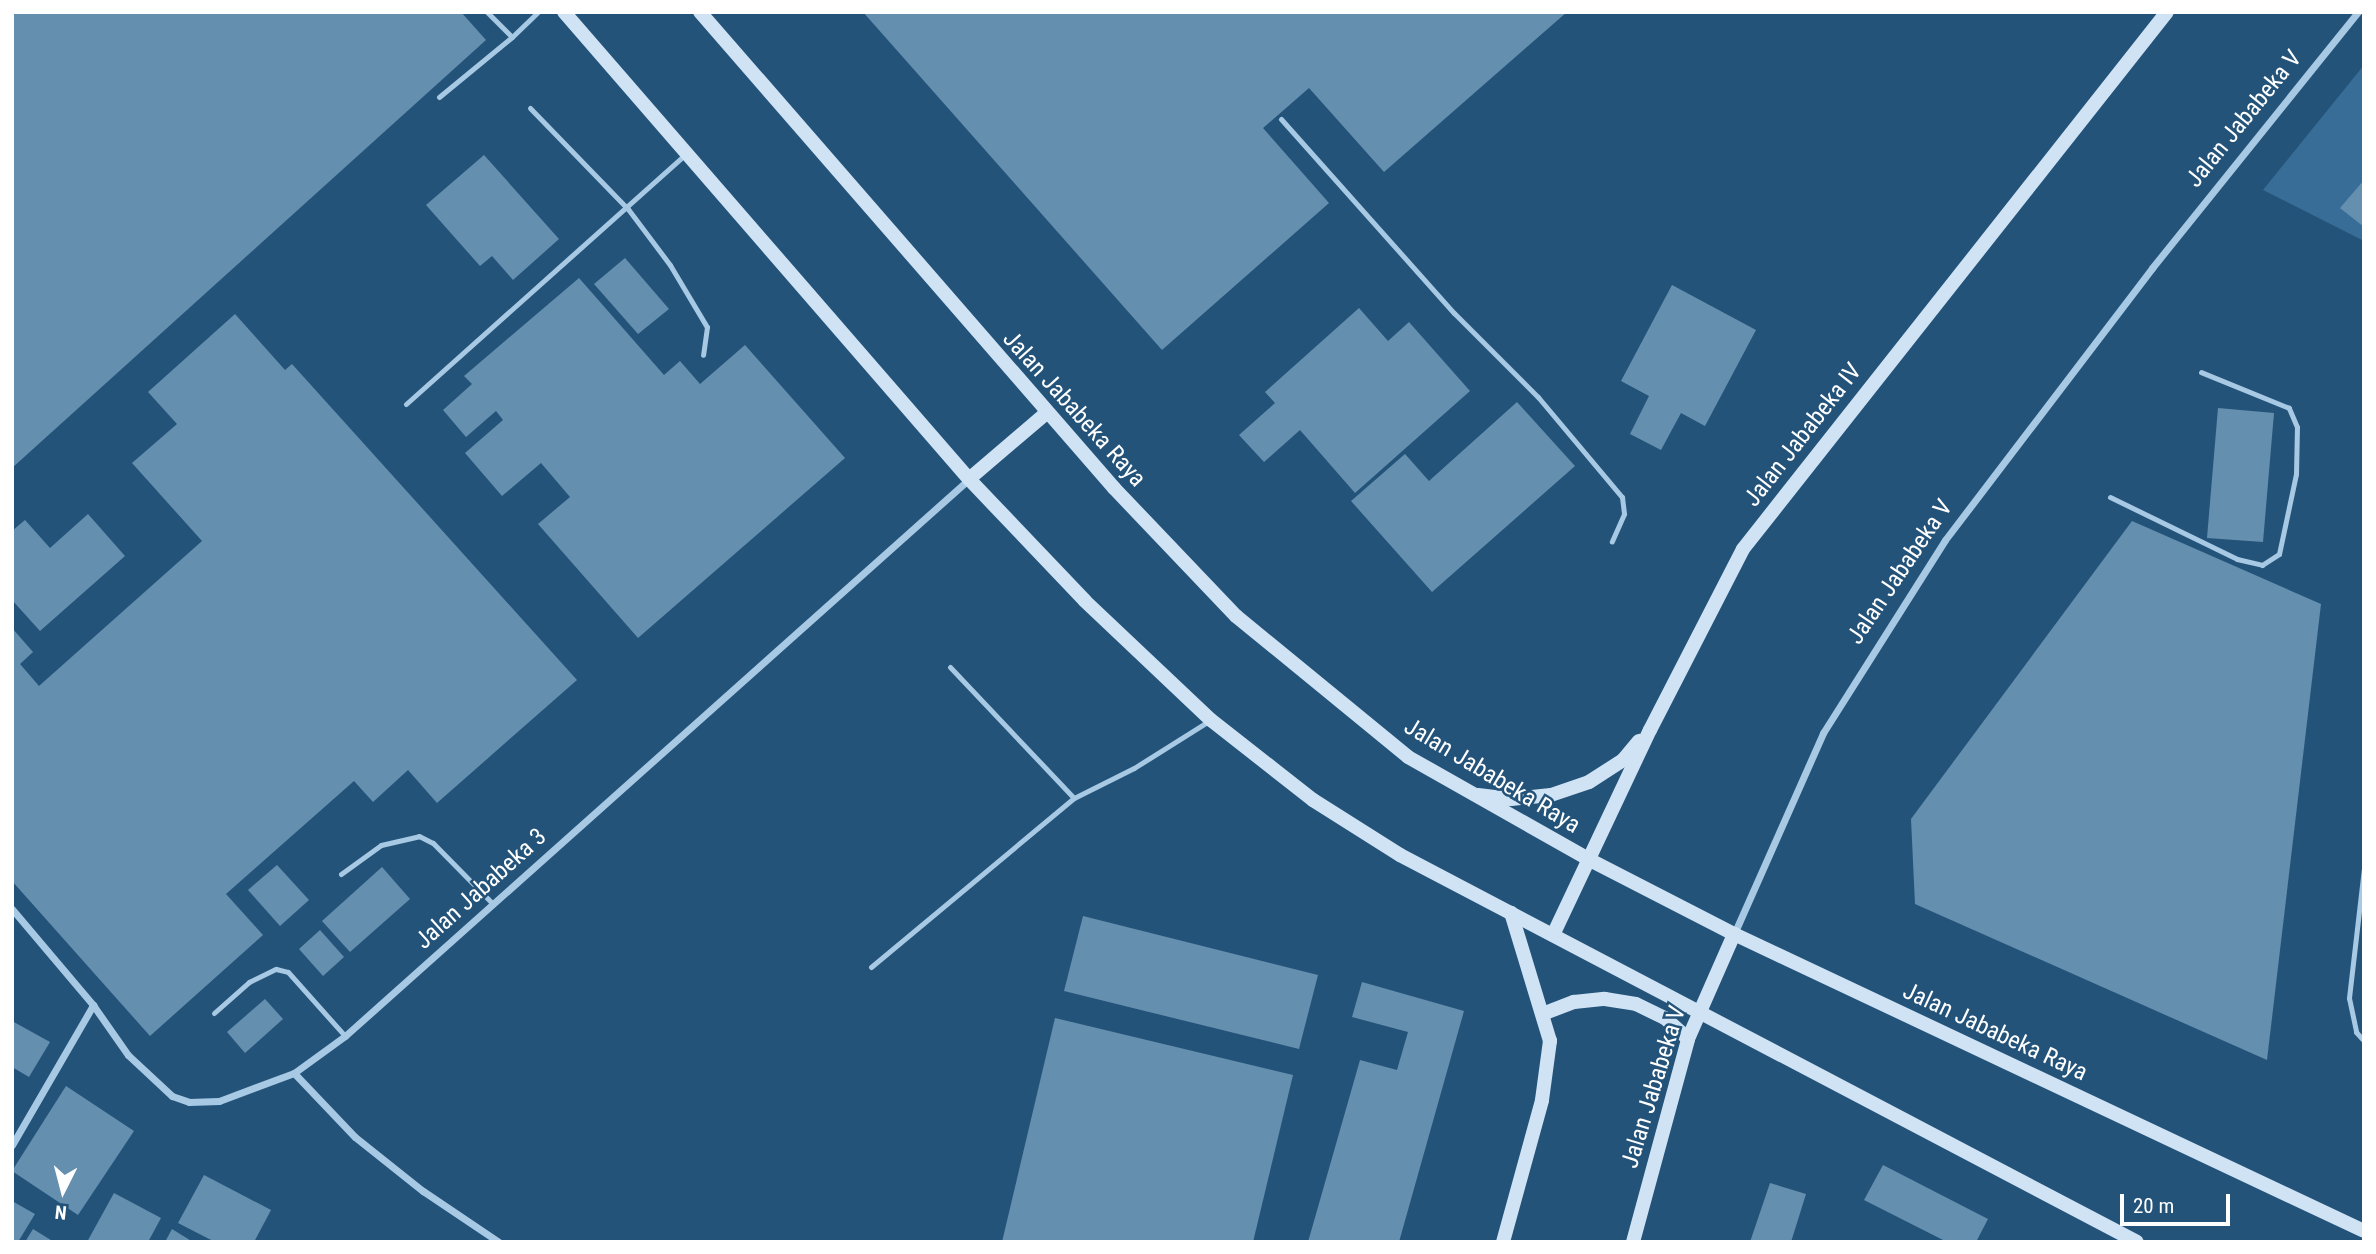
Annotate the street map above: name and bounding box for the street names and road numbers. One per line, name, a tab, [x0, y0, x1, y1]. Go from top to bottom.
street label: Jalan Jababeka V	[2180, 45, 2308, 193]
street label: Jalan Jababeka Raya	[996, 325, 1152, 493]
street label: Jalan Jababeka IV	[1738, 358, 1868, 512]
street label: Jalan Jababeka V	[1841, 494, 1959, 650]
street label: Jalan Jababeka Raya	[1399, 712, 1585, 840]
street label: Jalan Jababeka 3	[410, 823, 552, 955]
street label: Jalan Jababeka Raya	[1898, 977, 2092, 1087]
street label: Jalan Jababeka V	[1616, 1002, 1692, 1172]

